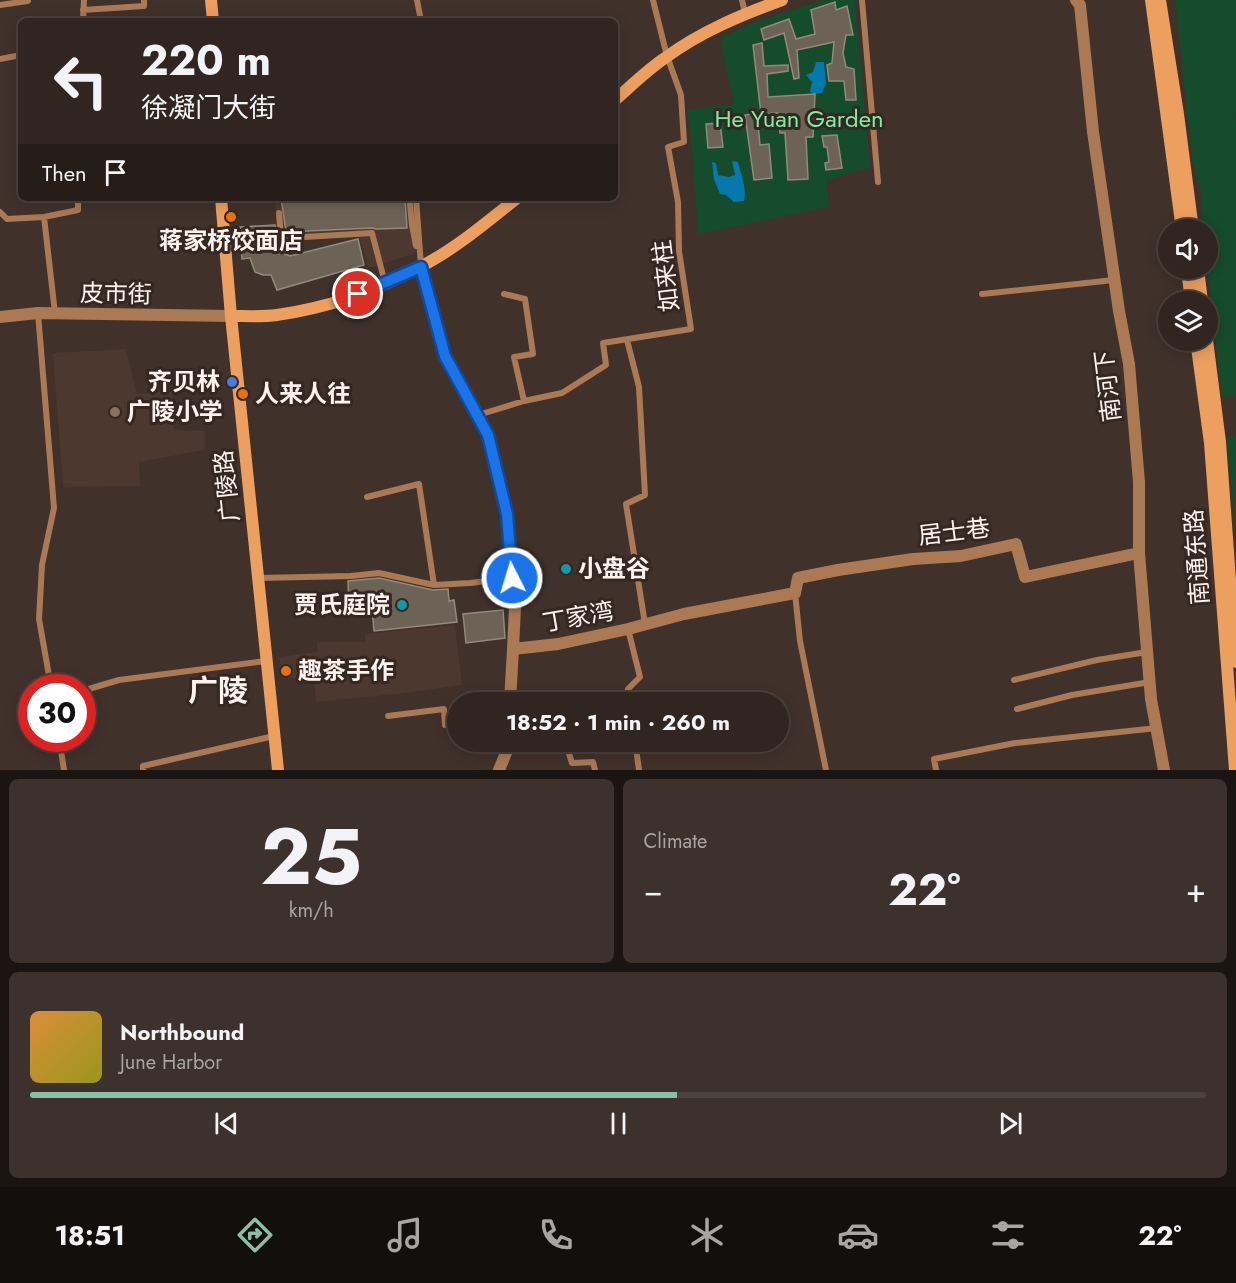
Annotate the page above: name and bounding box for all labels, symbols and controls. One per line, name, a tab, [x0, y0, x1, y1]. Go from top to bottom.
text: 220 m	[141, 30, 271, 91]
icon: left	[42, 42, 120, 120]
text: 徐凝门大街	[141, 88, 276, 127]
park label: He Yuan Garden	[714, 101, 884, 136]
icon: arrive	[99, 156, 132, 189]
text: Then	[42, 157, 87, 189]
marker: 蒋家桥饺面店	[224, 210, 238, 224]
map controls	[1158, 219, 1218, 351]
button: sound	[1158, 219, 1218, 279]
place label: 蒋家桥饺面店	[159, 223, 303, 258]
street label: 如来柱	[644, 238, 687, 314]
pin	[332, 268, 383, 319]
street label: 皮市街	[80, 275, 152, 312]
icon: arrive	[341, 277, 374, 310]
button: layers	[1158, 291, 1218, 351]
street label: 南河下	[1086, 348, 1129, 424]
place label: 齐贝林	[148, 364, 220, 399]
marker: 齐贝林	[225, 375, 239, 389]
place label: 人来人往	[255, 376, 351, 411]
marker: 人来人往	[236, 387, 250, 401]
place label: 广陵小学	[127, 394, 223, 429]
marker: 广陵小学	[108, 405, 122, 419]
street label: 广陵路	[205, 448, 248, 524]
street label: 南通东路	[1176, 508, 1217, 606]
street label: 居士巷	[916, 510, 992, 553]
position arrow	[480, 546, 544, 610]
place label: 小盘谷	[578, 551, 650, 586]
marker: 小盘谷	[559, 562, 573, 576]
place label: 贾氏庭院	[294, 587, 390, 622]
street label: 丁家湾	[539, 593, 616, 640]
marker: 贾氏庭院	[395, 598, 409, 612]
place label: 趣茶手作	[298, 653, 394, 688]
marker: 趣茶手作	[279, 664, 293, 678]
district label: 广陵	[188, 669, 248, 712]
speed limit sign: 30	[18, 674, 96, 752]
text: 18:52 · 1 min · 260 m	[506, 706, 730, 738]
text: 25	[261, 801, 362, 913]
text: Climate	[644, 827, 707, 856]
text: 22°	[888, 857, 961, 922]
text: −	[644, 867, 663, 914]
text: +	[1186, 867, 1206, 914]
text: km/h	[289, 896, 334, 925]
text: Northbound	[120, 1016, 244, 1048]
text: June Harbor	[120, 1048, 222, 1077]
icon: previous	[210, 1107, 243, 1140]
icon: pause	[602, 1107, 635, 1140]
icon: next	[994, 1107, 1027, 1140]
icon: directions	[234, 1214, 276, 1256]
icon: music	[384, 1214, 426, 1256]
icon: phone	[535, 1214, 577, 1256]
icon: climate	[686, 1214, 728, 1256]
icon: car	[837, 1214, 879, 1256]
icon: filters	[987, 1214, 1029, 1256]
text: 18:51	[54, 1216, 125, 1255]
text: 22°	[1138, 1216, 1182, 1255]

